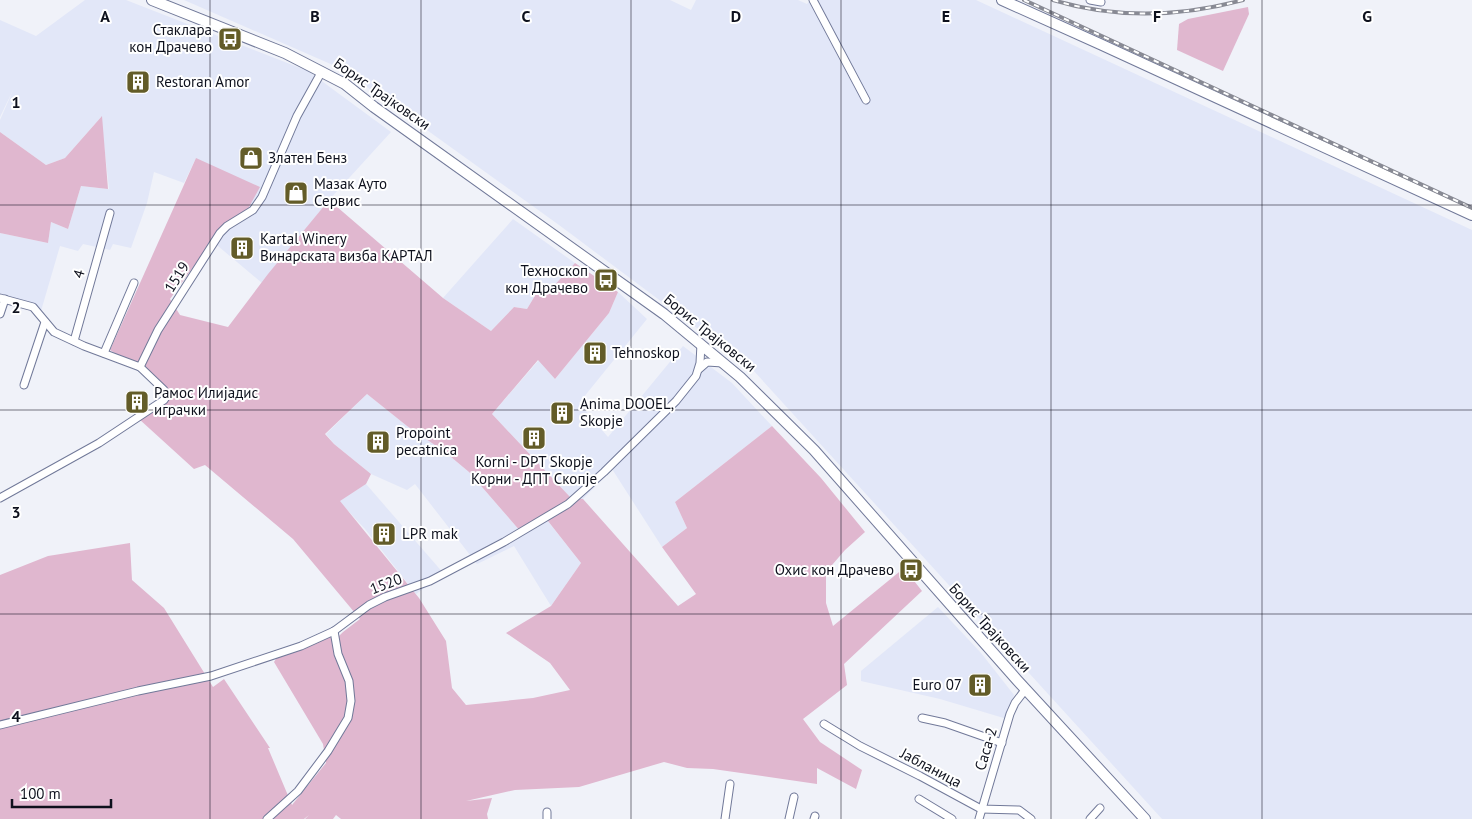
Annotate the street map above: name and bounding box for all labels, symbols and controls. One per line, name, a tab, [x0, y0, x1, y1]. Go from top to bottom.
text: A	[100, 6, 110, 26]
text: B	[310, 6, 320, 26]
text: C	[522, 6, 531, 26]
text: D	[731, 6, 741, 26]
text: E	[942, 6, 950, 26]
text: F	[1153, 6, 1161, 26]
text: G	[1362, 6, 1372, 26]
place label: Стаклара кон Драчево	[129, 20, 212, 56]
bus stop icon: Стаклара кон Драчево	[217, 26, 243, 52]
street label: Борис Трајковски	[330, 53, 434, 134]
building icon: Restoran Amor	[125, 69, 151, 95]
place label: Restoran Amor	[156, 72, 249, 91]
text: 1	[11, 92, 21, 112]
shop icon: Златен Бенз	[238, 145, 264, 171]
place label: Златен Бенз	[268, 148, 347, 167]
place label: Мазак Ауто Сервис	[314, 174, 387, 210]
shop icon: Мазак Ауто Сервис	[283, 180, 309, 206]
place label: Kartal Winery Винарската визба КАРТАЛ	[260, 229, 433, 265]
building icon: Kartal Winery Винарската визба КАРТАЛ	[229, 235, 255, 261]
street label: 1519	[160, 258, 193, 296]
place label: Техноскоп кон Драчево	[505, 261, 588, 297]
street label: 4	[68, 267, 89, 280]
bus stop icon: Техноскоп кон Драчево	[593, 267, 619, 293]
street label: Борис Трајковски	[660, 289, 761, 376]
text: 2	[11, 297, 21, 317]
building icon: Tehnoskop	[582, 340, 608, 366]
place label: Tehnoskop	[612, 343, 680, 362]
place label: Рамос Илијадис играчки	[154, 383, 259, 419]
building icon: Рамос Илијадис играчки	[124, 389, 150, 415]
place label: Anima DOOEL, Skopje	[580, 394, 674, 430]
building icon: Anima DOOEL, Skopje	[549, 400, 575, 426]
place label: Propoint pecatnica	[396, 423, 457, 459]
building icon: Korni - DPT Skopje Корни - ДПТ Скопје	[521, 425, 547, 451]
building icon: Propoint pecatnica	[365, 429, 391, 455]
place label: Korni - DPT Skopje Корни - ДПТ Скопје	[471, 452, 597, 488]
text: 3	[11, 502, 21, 522]
building icon: LPR mak	[371, 521, 397, 547]
place label: LPR mak	[402, 524, 459, 543]
bus stop icon: Охис кон Драчево	[898, 557, 924, 583]
place label: Охис кон Драчево	[775, 560, 894, 579]
street label: 1520	[367, 569, 404, 598]
street label: Борис Трајковски	[945, 579, 1036, 676]
building icon: Euro 07	[967, 672, 993, 698]
place label: Euro 07	[912, 675, 962, 694]
text: 4	[11, 706, 21, 726]
street label: Саса-2	[970, 725, 1001, 773]
street label: Јабланица	[896, 743, 965, 792]
scale bar	[12, 776, 111, 808]
text: 100 m	[20, 784, 61, 803]

